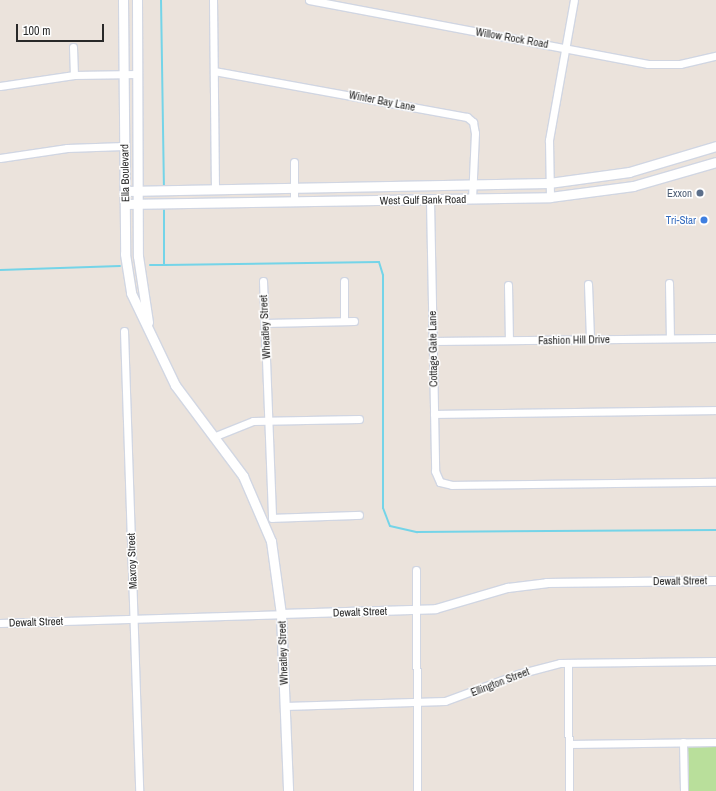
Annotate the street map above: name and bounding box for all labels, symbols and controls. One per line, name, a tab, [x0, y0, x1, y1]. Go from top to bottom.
scale bar	[18, 16, 106, 42]
text: 100 m	[23, 23, 50, 39]
street label: Willow Rock Road	[475, 25, 549, 51]
street label: Winter Bay Lane	[348, 88, 416, 114]
street label: Ella Boulevard	[118, 144, 132, 202]
place label: Exxon	[667, 186, 692, 200]
marker: Exxon	[695, 188, 705, 198]
street label: West Gulf Bank Road	[380, 193, 466, 207]
place label: Tri-Star	[666, 213, 696, 227]
marker: Tri-Star	[699, 215, 709, 225]
street label: Wheatley Street	[257, 295, 273, 359]
street label: Cottage Gate Lane	[426, 311, 440, 387]
street label: Fashion Hill Drive	[538, 333, 610, 347]
street label: Maxroy Street	[124, 533, 140, 589]
street label: Dewalt Street	[653, 574, 707, 588]
street label: Dewalt Street	[333, 604, 387, 620]
street label: Dewalt Street	[9, 614, 63, 630]
street label: Wheatley Street	[275, 621, 291, 685]
street label: Ellington Street	[469, 665, 531, 699]

